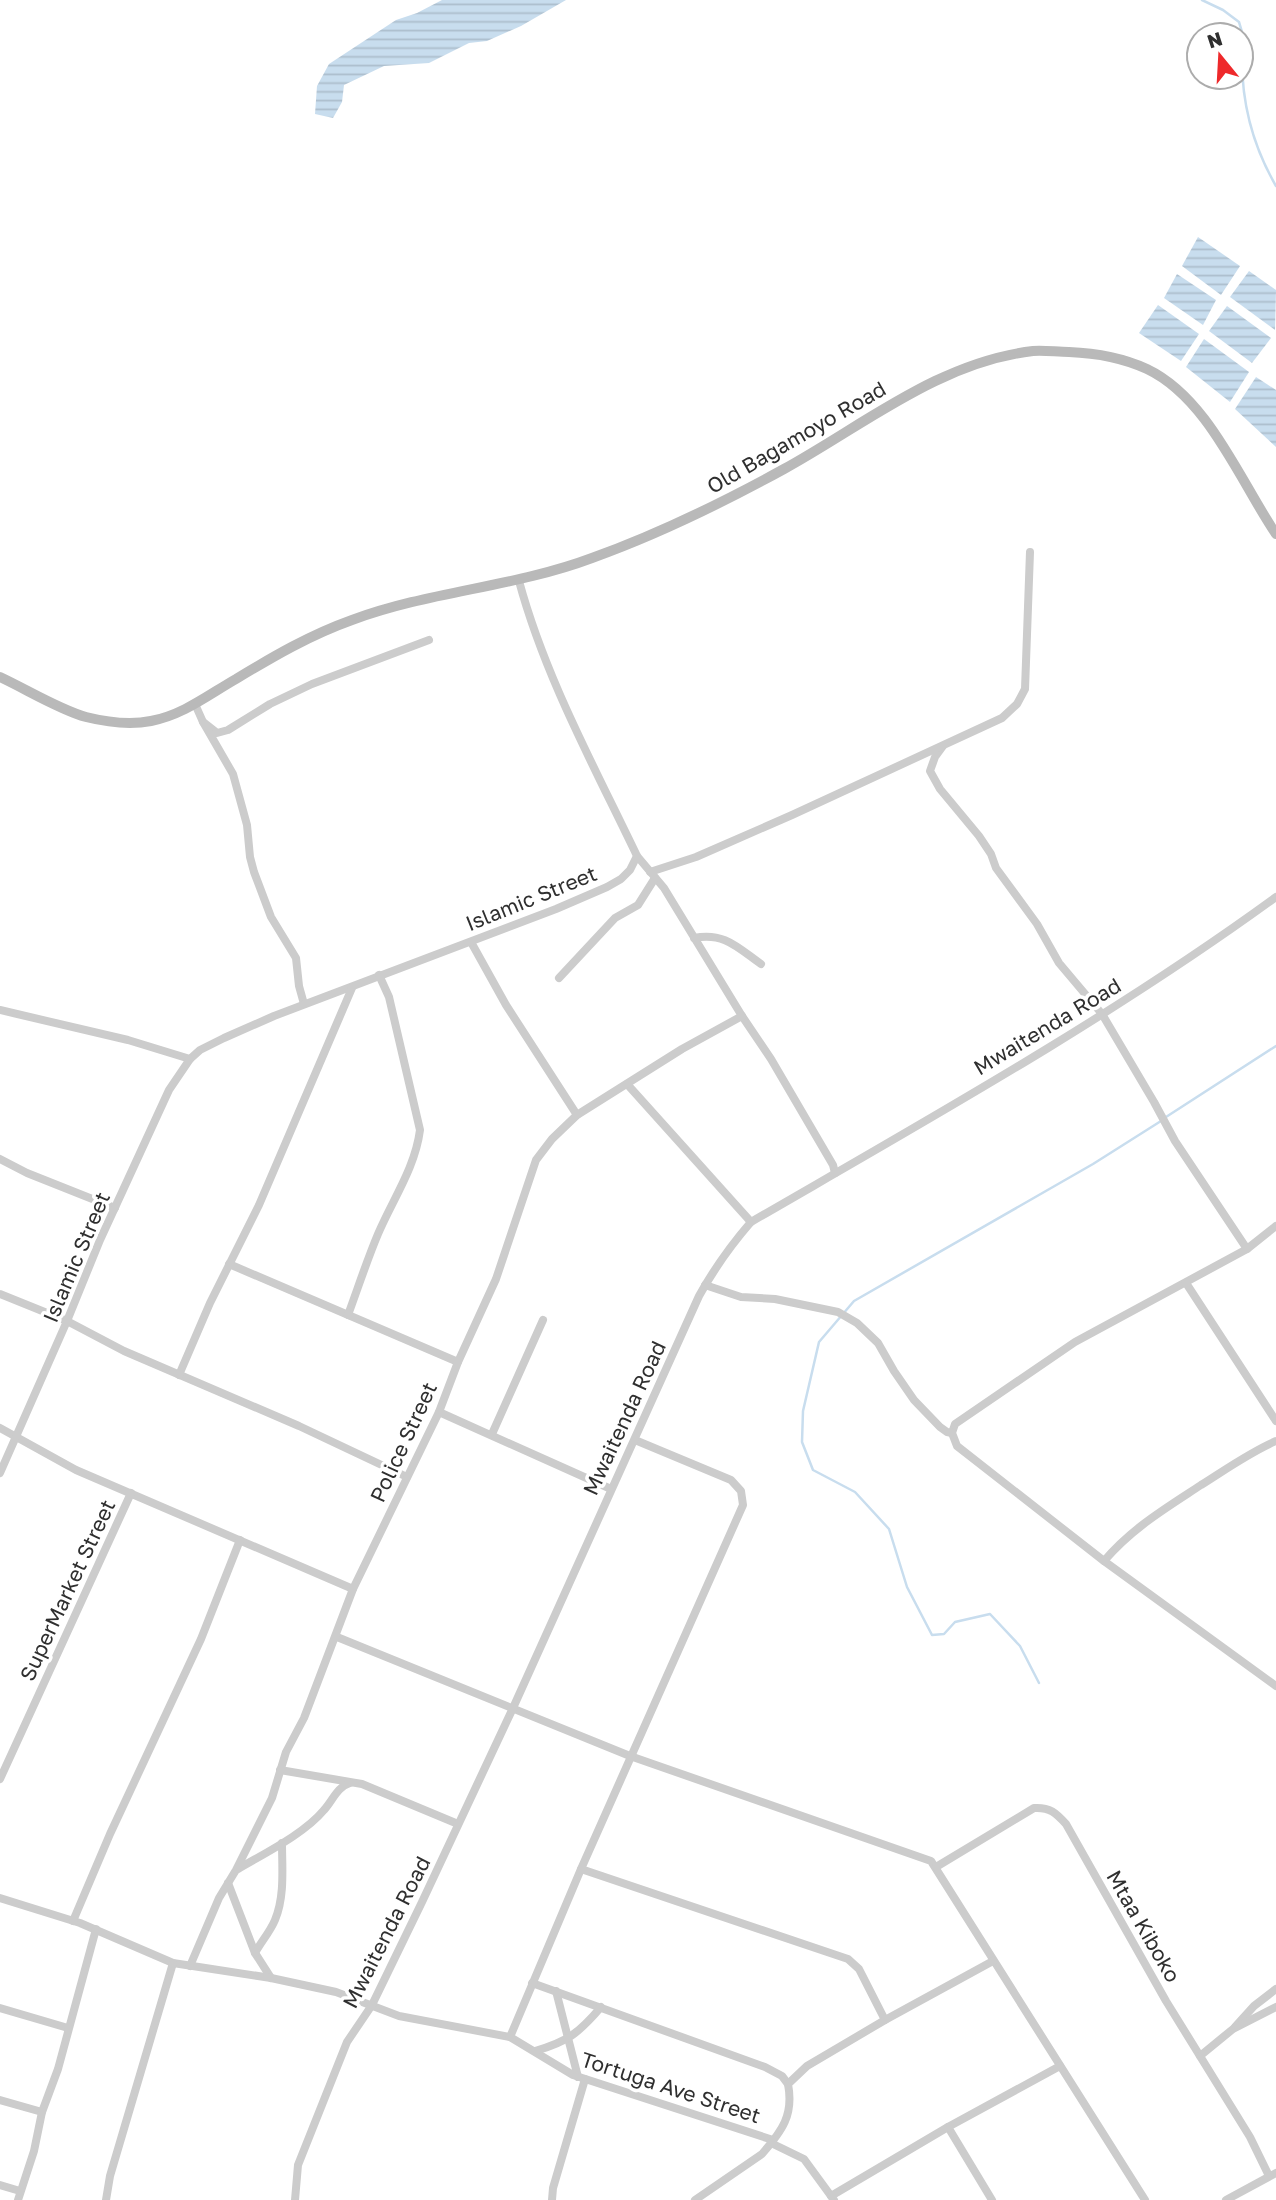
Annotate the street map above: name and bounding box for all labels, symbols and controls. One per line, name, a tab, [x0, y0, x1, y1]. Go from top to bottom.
north arrow	[1185, 21, 1255, 91]
text: N	[1204, 26, 1225, 53]
street label: Old Bagamoyo Road	[702, 375, 890, 499]
street label: Islamic Street	[462, 860, 600, 936]
street label: Mwaitenda Road	[969, 972, 1125, 1080]
street label: Islamic Street	[37, 1188, 115, 1326]
street label: Mwaitenda Road	[577, 1337, 671, 1499]
street label: Police Street	[364, 1378, 442, 1506]
street label: SuperMarket Street	[14, 1495, 120, 1685]
street label: Mwaitenda Road	[336, 1852, 436, 2012]
street label: Mtaa Kiboko	[1101, 1865, 1187, 1987]
street label: Tortuga Ave Street	[578, 2046, 764, 2128]

